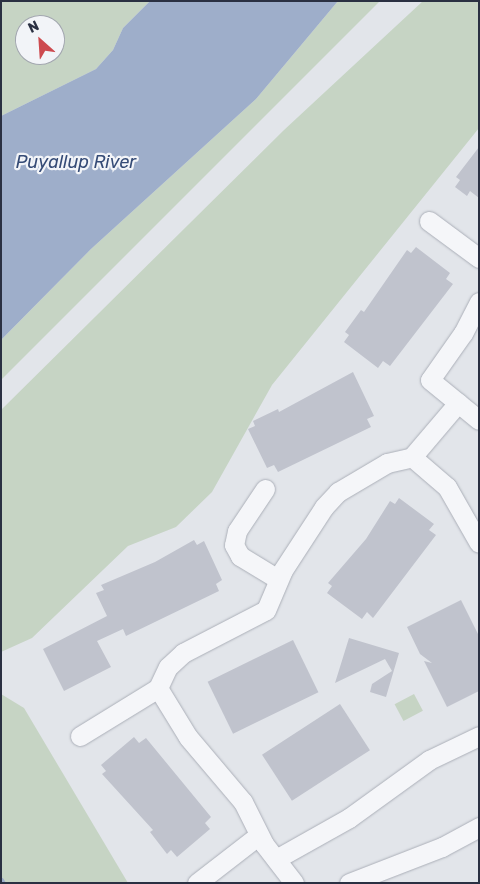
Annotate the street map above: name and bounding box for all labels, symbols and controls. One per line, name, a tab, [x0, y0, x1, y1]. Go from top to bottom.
north arrow	[15, 15, 65, 65]
text: N	[25, 17, 42, 37]
water label: Puyallup River	[16, 151, 136, 173]

